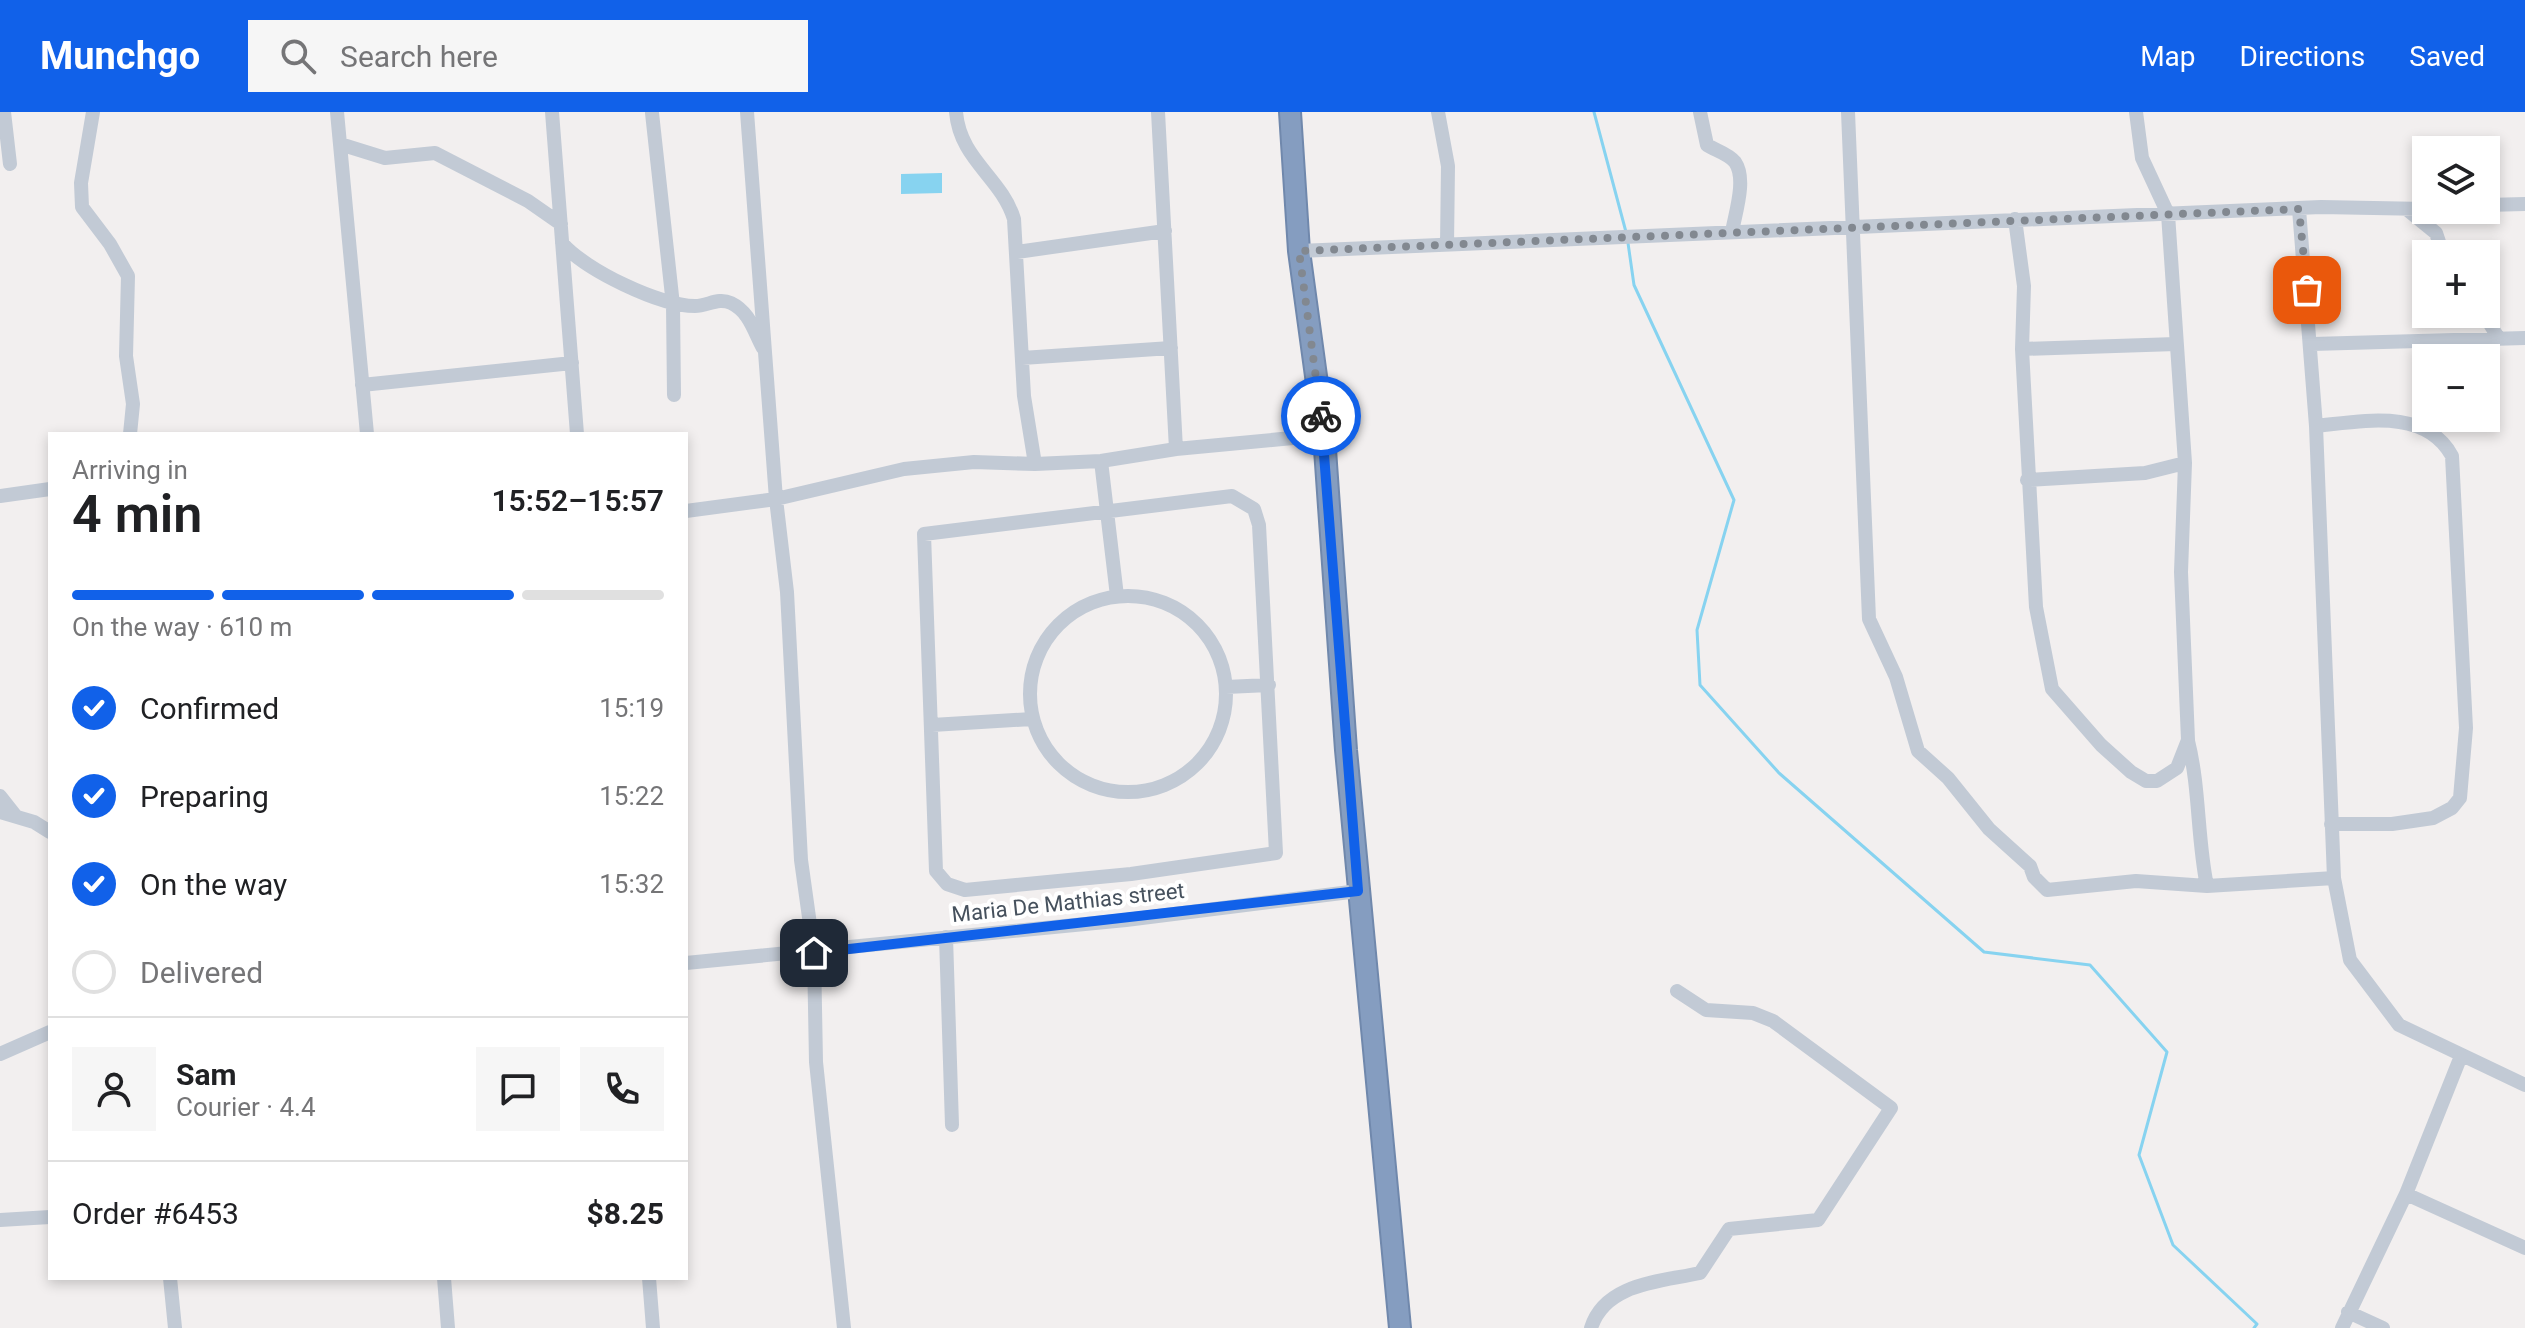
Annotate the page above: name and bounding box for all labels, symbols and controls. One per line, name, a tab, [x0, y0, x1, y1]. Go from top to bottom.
search box	[248, 20, 808, 92]
text: Munchgo	[40, 34, 200, 78]
icon: search	[276, 34, 320, 78]
text: Search here	[340, 39, 498, 74]
text: Map	[2140, 40, 2196, 73]
text: Directions	[2240, 40, 2365, 73]
text: Saved	[2409, 40, 2485, 73]
map controls	[2412, 136, 2500, 432]
button: layers	[2412, 136, 2500, 224]
button: +	[2412, 240, 2500, 328]
pin	[2273, 256, 2341, 324]
icon: bag	[2285, 268, 2329, 312]
button: −	[2412, 344, 2500, 432]
courier	[1281, 376, 1361, 456]
icon: bike	[1299, 394, 1343, 438]
text: Arriving in	[72, 455, 188, 485]
text: 15:52–15:57	[491, 483, 664, 518]
text: 4 min	[72, 484, 202, 545]
text: On the way · 610 m	[72, 612, 292, 642]
icon: check	[72, 686, 116, 730]
text: Confirmed	[140, 691, 279, 726]
text: 15:19	[599, 693, 664, 723]
icon: check	[72, 774, 116, 818]
text: Preparing	[140, 779, 269, 814]
text: 15:22	[599, 781, 664, 811]
icon: check	[72, 862, 116, 906]
text: On the way	[140, 867, 287, 902]
text: 15:32	[599, 869, 664, 899]
street label: Maria De Mathias street	[950, 878, 1186, 927]
pin	[780, 919, 848, 987]
icon: home	[792, 931, 836, 975]
text: Delivered	[140, 955, 263, 990]
button: person	[72, 1047, 156, 1131]
button: chat	[476, 1047, 560, 1131]
button: phone	[580, 1047, 664, 1131]
text: Sam	[176, 1057, 237, 1092]
text: Courier · 4.4	[176, 1092, 316, 1122]
text: Order #6453	[72, 1196, 239, 1231]
text: $8.25	[586, 1196, 664, 1231]

